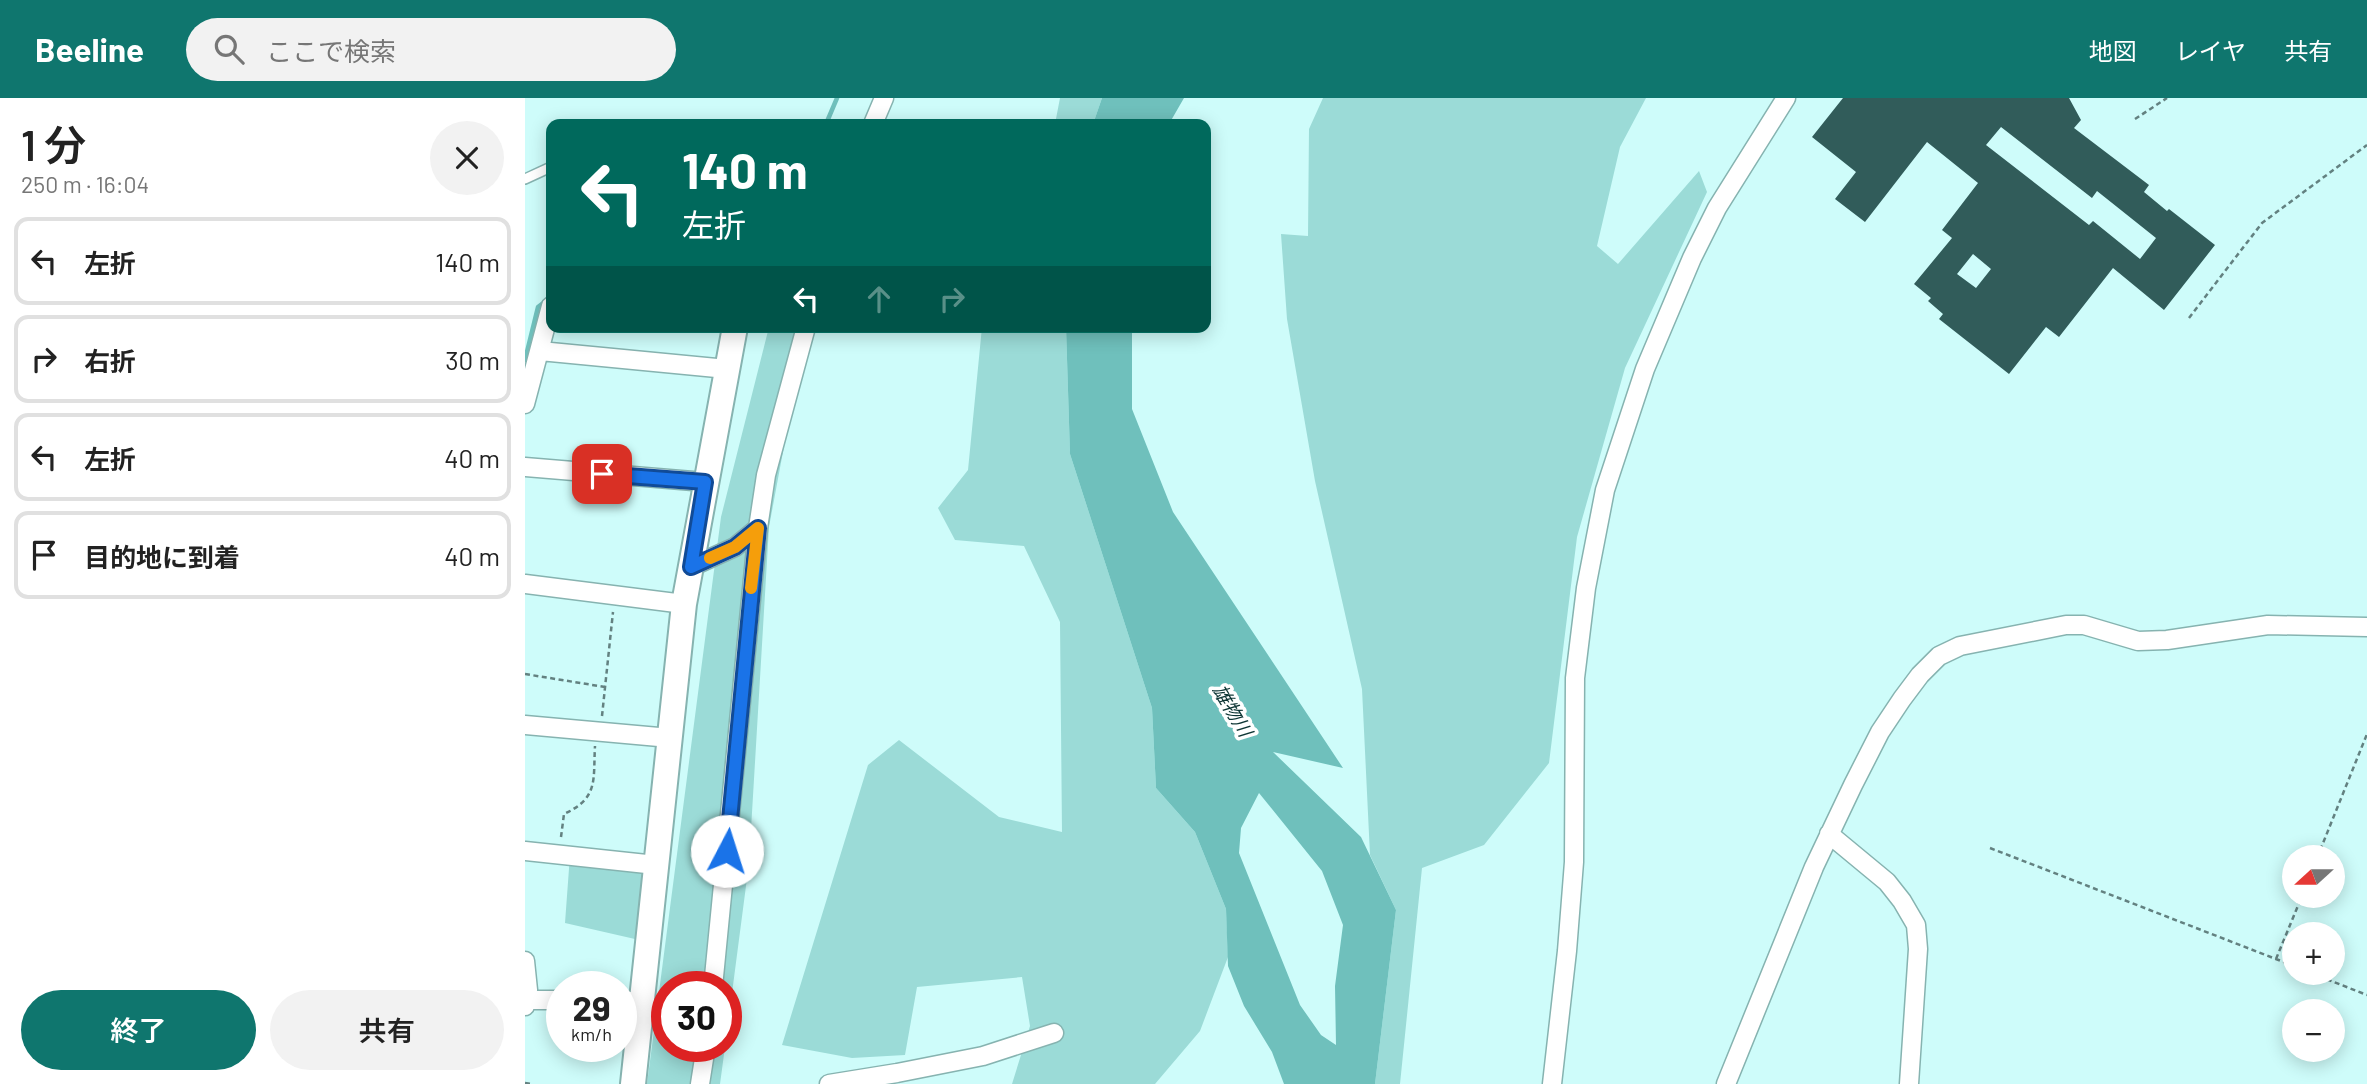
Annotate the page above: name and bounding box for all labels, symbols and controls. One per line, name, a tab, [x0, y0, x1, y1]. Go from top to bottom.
search box	[186, 18, 676, 81]
text: Beeline	[35, 29, 144, 69]
icon: search	[210, 30, 248, 68]
text: ここで検索	[266, 35, 396, 66]
text: 地図	[2089, 36, 2137, 65]
text: レイヤ	[2175, 36, 2246, 65]
text: 共有	[2284, 36, 2332, 65]
text: 1 分	[21, 119, 86, 169]
button: close	[430, 121, 504, 195]
text: 140 m	[682, 140, 808, 199]
icon: left	[567, 147, 658, 238]
text: 250 m · 16:04	[21, 170, 149, 198]
text: 左折	[682, 205, 746, 243]
icon: left	[25, 242, 63, 280]
text: 140 m	[435, 246, 500, 277]
text: 左折	[84, 247, 136, 278]
icon: left	[787, 280, 825, 318]
icon: ahead	[860, 280, 898, 318]
icon: right	[933, 280, 971, 318]
icon: right	[25, 340, 63, 378]
text: 30 m	[445, 344, 500, 375]
text: 右折	[84, 345, 136, 376]
icon: left	[25, 438, 63, 476]
text: 40 m	[444, 442, 500, 473]
text: 左折	[84, 443, 136, 474]
pin	[572, 444, 632, 504]
icon: arrive	[583, 455, 621, 493]
icon: arrive	[25, 536, 63, 574]
text: 40 m	[444, 540, 500, 571]
text: 目的地に到着	[84, 541, 240, 572]
water label: 雄物川	[1208, 680, 1259, 742]
position arrow	[690, 814, 764, 888]
north arrow	[2282, 845, 2345, 908]
map controls	[2282, 845, 2345, 1062]
button: +	[2282, 922, 2345, 985]
speed limit sign: 30	[651, 971, 742, 1062]
text: 29	[572, 986, 611, 1028]
button: 終了	[21, 990, 256, 1070]
button: 共有	[270, 990, 504, 1070]
button: −	[2282, 999, 2345, 1062]
text: km/h	[571, 1023, 612, 1045]

